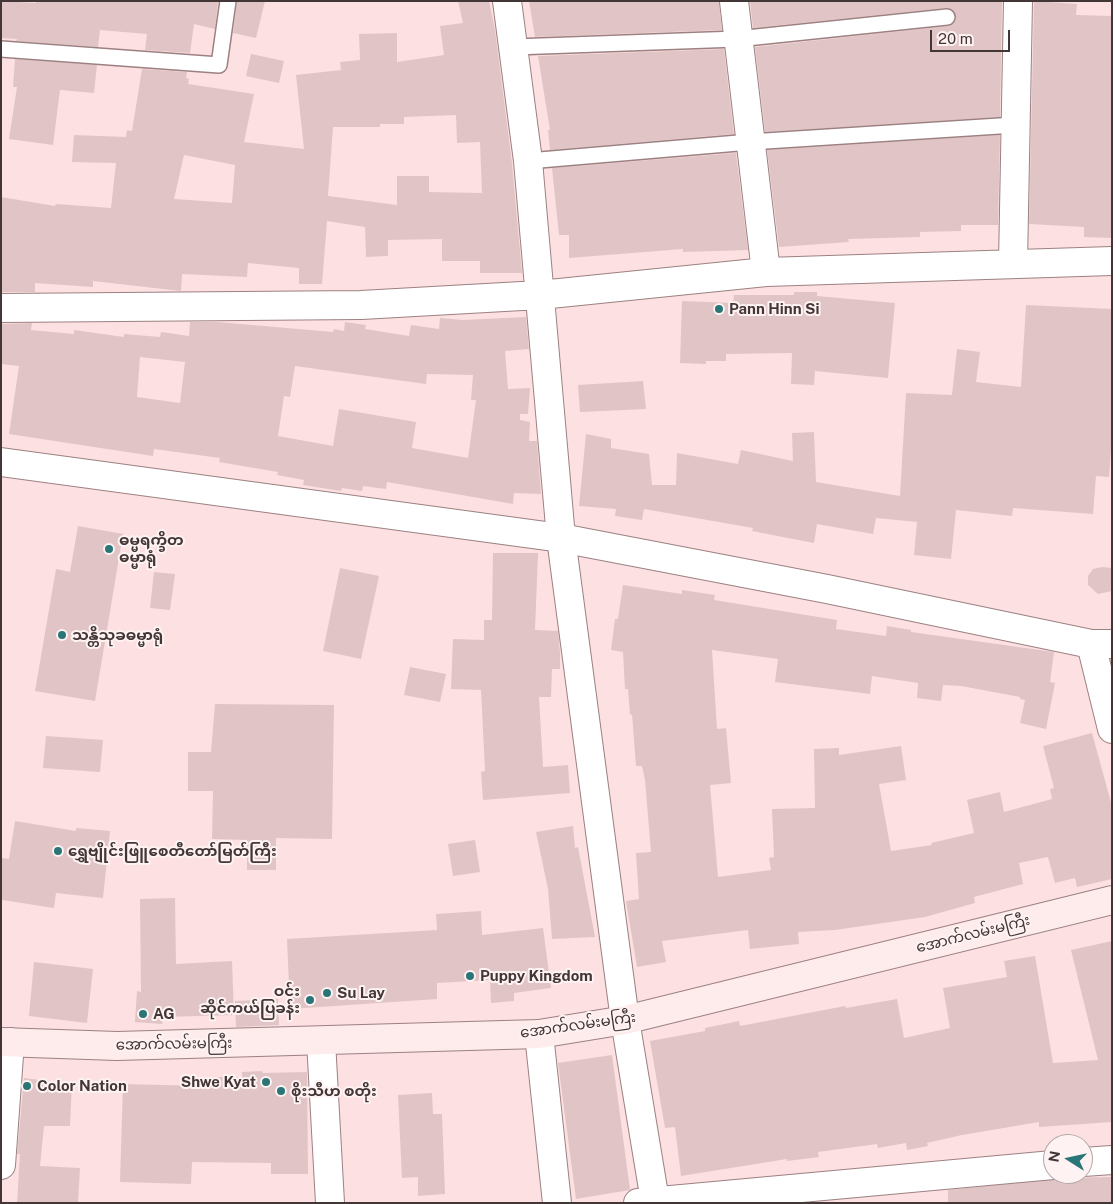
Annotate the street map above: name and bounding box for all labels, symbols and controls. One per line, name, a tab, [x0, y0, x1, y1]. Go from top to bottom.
scale bar	[933, 20, 1013, 52]
text: 20 m	[938, 30, 973, 47]
place label: Pann Hinn Si	[729, 300, 819, 318]
marker: Pann Hinn Si	[713, 303, 725, 315]
place label: ဓမ္မရက္ခိတ ဓမ္မာရုံ	[119, 531, 184, 566]
marker: ဓမ္မရက္ခိတ ဓမ္မာရုံ	[103, 543, 115, 555]
place label: သန္တိသုခဓမ္မာရုံ	[72, 626, 163, 644]
marker: သန္တိသုခဓမ္မာရုံ	[56, 629, 68, 641]
place label: ရွှေဗျိုင်းဖြူစေတီတော်မြတ်ကြီး	[68, 842, 277, 860]
marker: ရွှေဗျိုင်းဖြူစေတီတော်မြတ်ကြီး	[52, 845, 64, 857]
street label: အောက်လမ်းမကြီး	[914, 911, 1032, 957]
place label: Puppy Kingdom	[480, 967, 593, 985]
marker: Puppy Kingdom	[464, 970, 476, 982]
place label: ဝင်း ဆိုင်ကယ်ပြခန်း	[200, 982, 300, 1017]
place label: Su Lay	[337, 984, 385, 1002]
marker: Su Lay	[321, 987, 333, 999]
marker: ဝင်း ဆိုင်ကယ်ပြခန်း	[304, 994, 316, 1006]
place label: AG	[153, 1005, 175, 1023]
marker: AG	[137, 1008, 149, 1020]
street label: အောက်လမ်းမကြီး	[519, 1008, 637, 1042]
street label: အောက်လမ်းမကြီး	[115, 1034, 233, 1054]
place label: Shwe Kyat	[181, 1073, 256, 1091]
marker: Shwe Kyat	[260, 1076, 272, 1088]
place label: Color Nation	[37, 1077, 127, 1095]
marker: Color Nation	[21, 1080, 33, 1092]
place label: စိုးသီဟ စတိုး	[291, 1082, 377, 1100]
marker: စိုးသီဟ စတိုး	[275, 1085, 287, 1097]
north arrow	[1043, 1134, 1093, 1184]
text: N	[1045, 1150, 1063, 1163]

